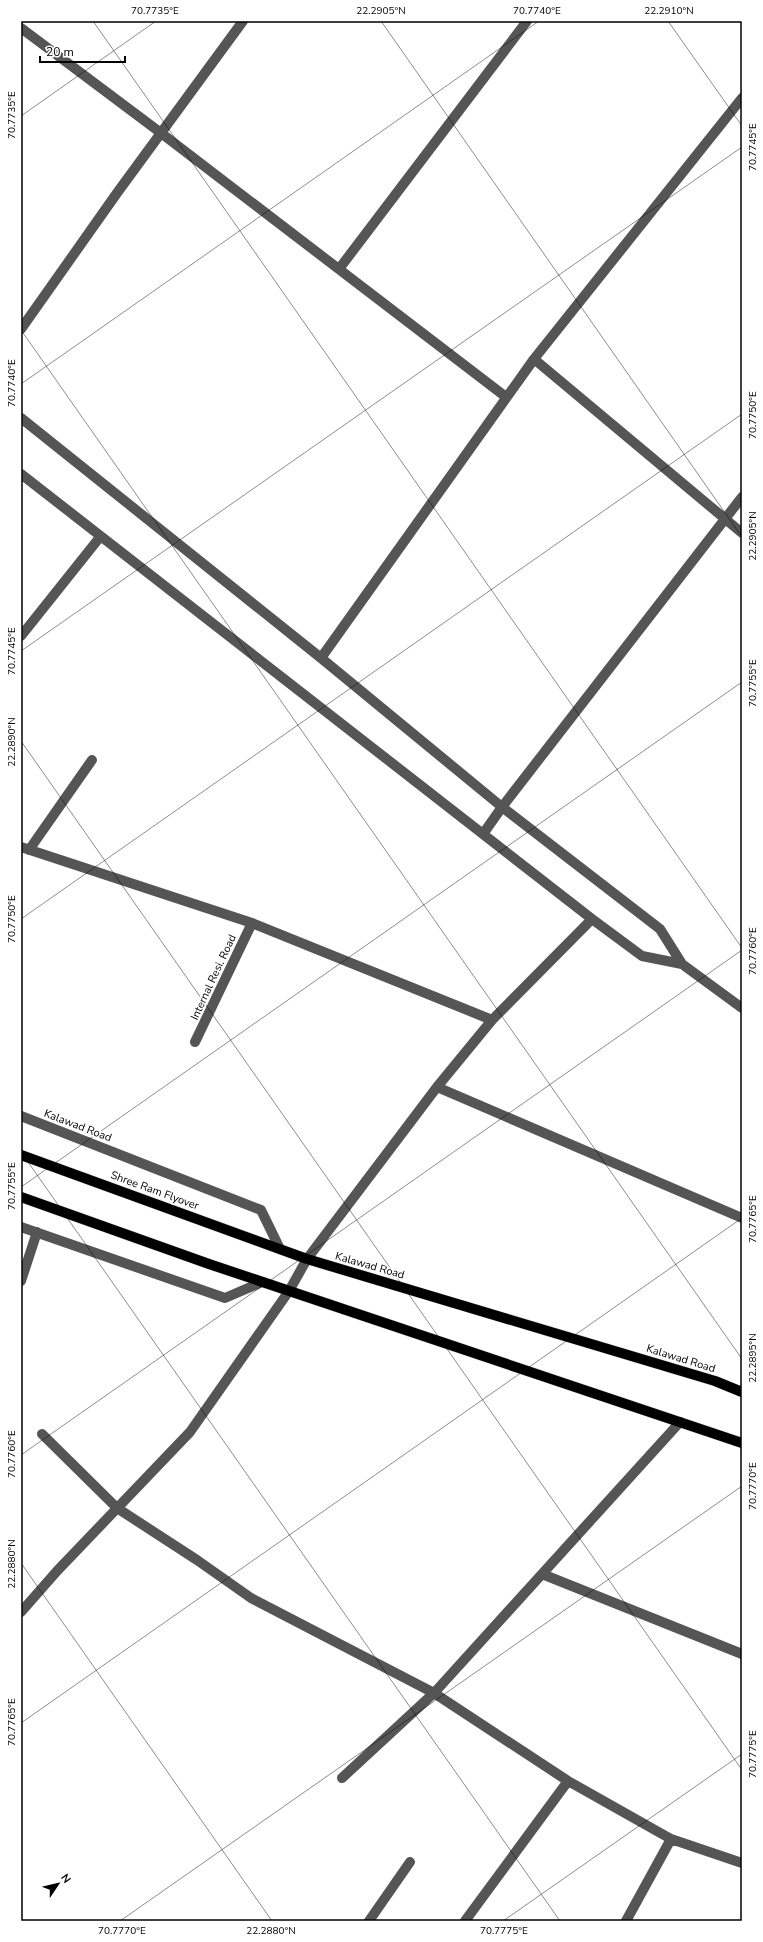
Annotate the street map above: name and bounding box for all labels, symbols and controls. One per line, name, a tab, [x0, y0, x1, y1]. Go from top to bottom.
text: 70.7735°E	[131, 4, 179, 18]
text: 22.2905°N	[356, 4, 406, 18]
text: 70.7740°E	[513, 4, 561, 18]
text: 22.2910°N	[644, 4, 694, 18]
scale bar	[40, 38, 125, 64]
text: 20 m	[46, 44, 74, 60]
text: 70.7735°E	[5, 91, 19, 139]
text: 70.7745°E	[746, 123, 760, 171]
text: 70.7740°E	[5, 359, 19, 407]
text: 70.7750°E	[746, 391, 760, 439]
text: 22.2905°N	[746, 511, 760, 561]
text: 70.7745°E	[5, 627, 19, 675]
text: 70.7755°E	[746, 659, 760, 707]
text: 22.2890°N	[5, 717, 19, 767]
text: 70.7750°E	[5, 895, 19, 943]
text: 70.7760°E	[746, 927, 760, 975]
street label: Internal Resi. Road	[187, 932, 240, 1022]
street label: Kalawad Road	[42, 1106, 114, 1145]
text: 70.7755°E	[5, 1162, 19, 1210]
street label: Shree Ram Flyover	[109, 1168, 201, 1213]
text: 70.7765°E	[746, 1195, 760, 1243]
street label: Kalawad Road	[333, 1248, 406, 1283]
text: 22.2895°N	[746, 1333, 760, 1383]
street label: Kalawad Road	[644, 1341, 717, 1376]
text: 70.7760°E	[5, 1430, 19, 1478]
text: 70.7770°E	[746, 1462, 760, 1510]
text: 22.2880°N	[5, 1539, 19, 1589]
text: 70.7765°E	[5, 1698, 19, 1746]
text: 70.7775°E	[746, 1730, 760, 1778]
north arrow	[38, 1864, 78, 1904]
text: N	[57, 1871, 74, 1886]
text: 70.7770°E	[98, 1924, 146, 1938]
text: 22.2880°N	[246, 1924, 296, 1938]
text: 70.7775°E	[480, 1924, 528, 1938]

